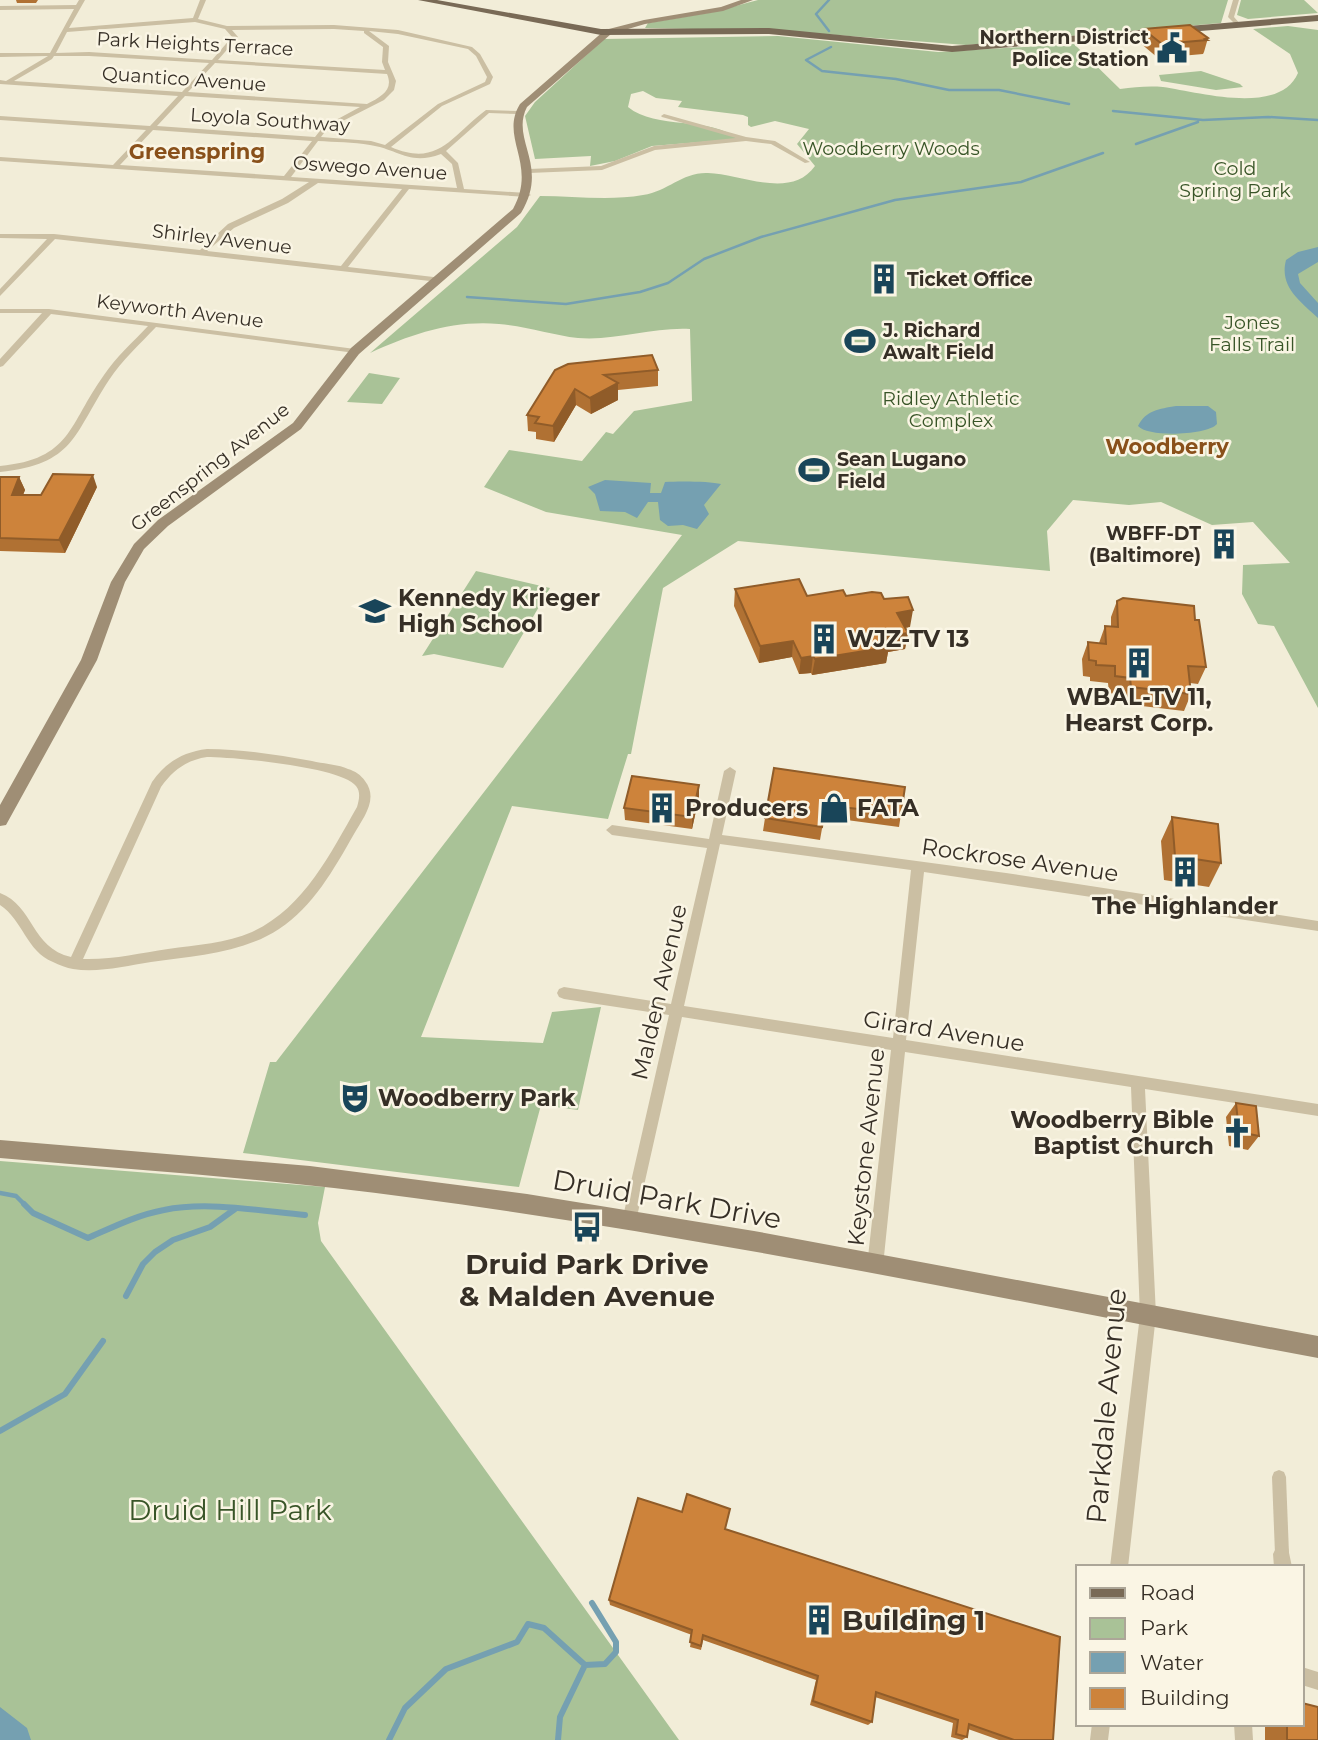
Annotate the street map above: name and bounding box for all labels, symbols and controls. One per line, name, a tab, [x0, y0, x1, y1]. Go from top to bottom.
place label: Northern District Police Station	[979, 26, 1149, 71]
street label: Park Heights Terrace	[96, 27, 294, 61]
public building icon: Northern District Police Station	[1155, 31, 1189, 65]
street label: Quantico Avenue	[101, 62, 267, 96]
street label: Loyola Southway	[189, 103, 351, 137]
park label: Woodberry Woods	[802, 137, 980, 160]
district label: Greenspring	[129, 139, 265, 164]
street label: Oswego Avenue	[292, 151, 448, 185]
park label: Cold Spring Park	[1179, 157, 1291, 202]
street label: Shirley Avenue	[151, 219, 293, 259]
building icon: Ticket Office	[867, 262, 901, 296]
place label: Ticket Office	[907, 268, 1033, 291]
street label: Keyworth Avenue	[95, 289, 265, 333]
park label: Jones Falls Trail	[1209, 311, 1295, 356]
place label: J. Richard Awalt Field	[882, 319, 994, 364]
sports icon: J. Richard Awalt Field	[843, 324, 877, 358]
park label: Ridley Athletic Complex	[882, 387, 1020, 432]
street label: Greenspring Avenue	[126, 398, 294, 536]
district label: Woodberry	[1105, 434, 1229, 459]
place label: Sean Lugano Field	[837, 448, 966, 493]
sports icon: Sean Lugano Field	[797, 453, 831, 487]
place label: WBFF-DT (Baltimore)	[1089, 522, 1201, 567]
building icon: WBFF-DT (Baltimore)	[1207, 527, 1241, 561]
place label: Kennedy Krieger High School	[398, 584, 600, 638]
school or university icon: Kennedy Krieger High School	[358, 594, 392, 628]
building icon: WJZ-TV 13	[807, 622, 841, 656]
place label: WJZ-TV 13	[847, 625, 969, 653]
building icon: WBAL-TV 11, Hearst Corp.	[1122, 646, 1156, 680]
place label: WBAL-TV 11, Hearst Corp.	[1065, 683, 1213, 737]
building icon: Producers	[645, 791, 679, 825]
shop icon: FATA	[817, 791, 851, 825]
place label: Producers	[685, 794, 808, 822]
place label: FATA	[857, 794, 919, 822]
street label: Rockrose Avenue	[920, 832, 1120, 888]
building icon: The Highlander	[1168, 855, 1202, 889]
place label: The Highlander	[1092, 892, 1278, 920]
street label: Malden Avenue	[625, 901, 693, 1083]
street label: Girard Avenue	[861, 1004, 1027, 1058]
street label: Keystone Avenue	[842, 1047, 890, 1247]
theatre icon: Woodberry Park	[338, 1081, 372, 1115]
place label: Woodberry Park	[378, 1084, 576, 1112]
place label: Woodberry Bible Baptist Church	[1010, 1106, 1214, 1160]
church icon: Woodberry Bible Baptist Church	[1220, 1116, 1254, 1150]
street label: Druid Park Drive	[550, 1162, 784, 1236]
bus stop icon: Druid Park Drive & Malden Avenue	[570, 1210, 604, 1244]
place label: Druid Park Drive & Malden Avenue	[459, 1247, 715, 1313]
street label: Parkdale Avenue	[1079, 1287, 1133, 1525]
park label: Druid Hill Park	[128, 1493, 332, 1527]
legend	[1076, 1565, 1304, 1726]
text: Road	[1140, 1580, 1195, 1605]
building icon: Building 1	[802, 1603, 836, 1637]
place label: Building 1	[842, 1603, 985, 1637]
text: Park	[1140, 1615, 1188, 1640]
text: Water	[1140, 1650, 1204, 1675]
text: Building	[1140, 1685, 1230, 1710]

